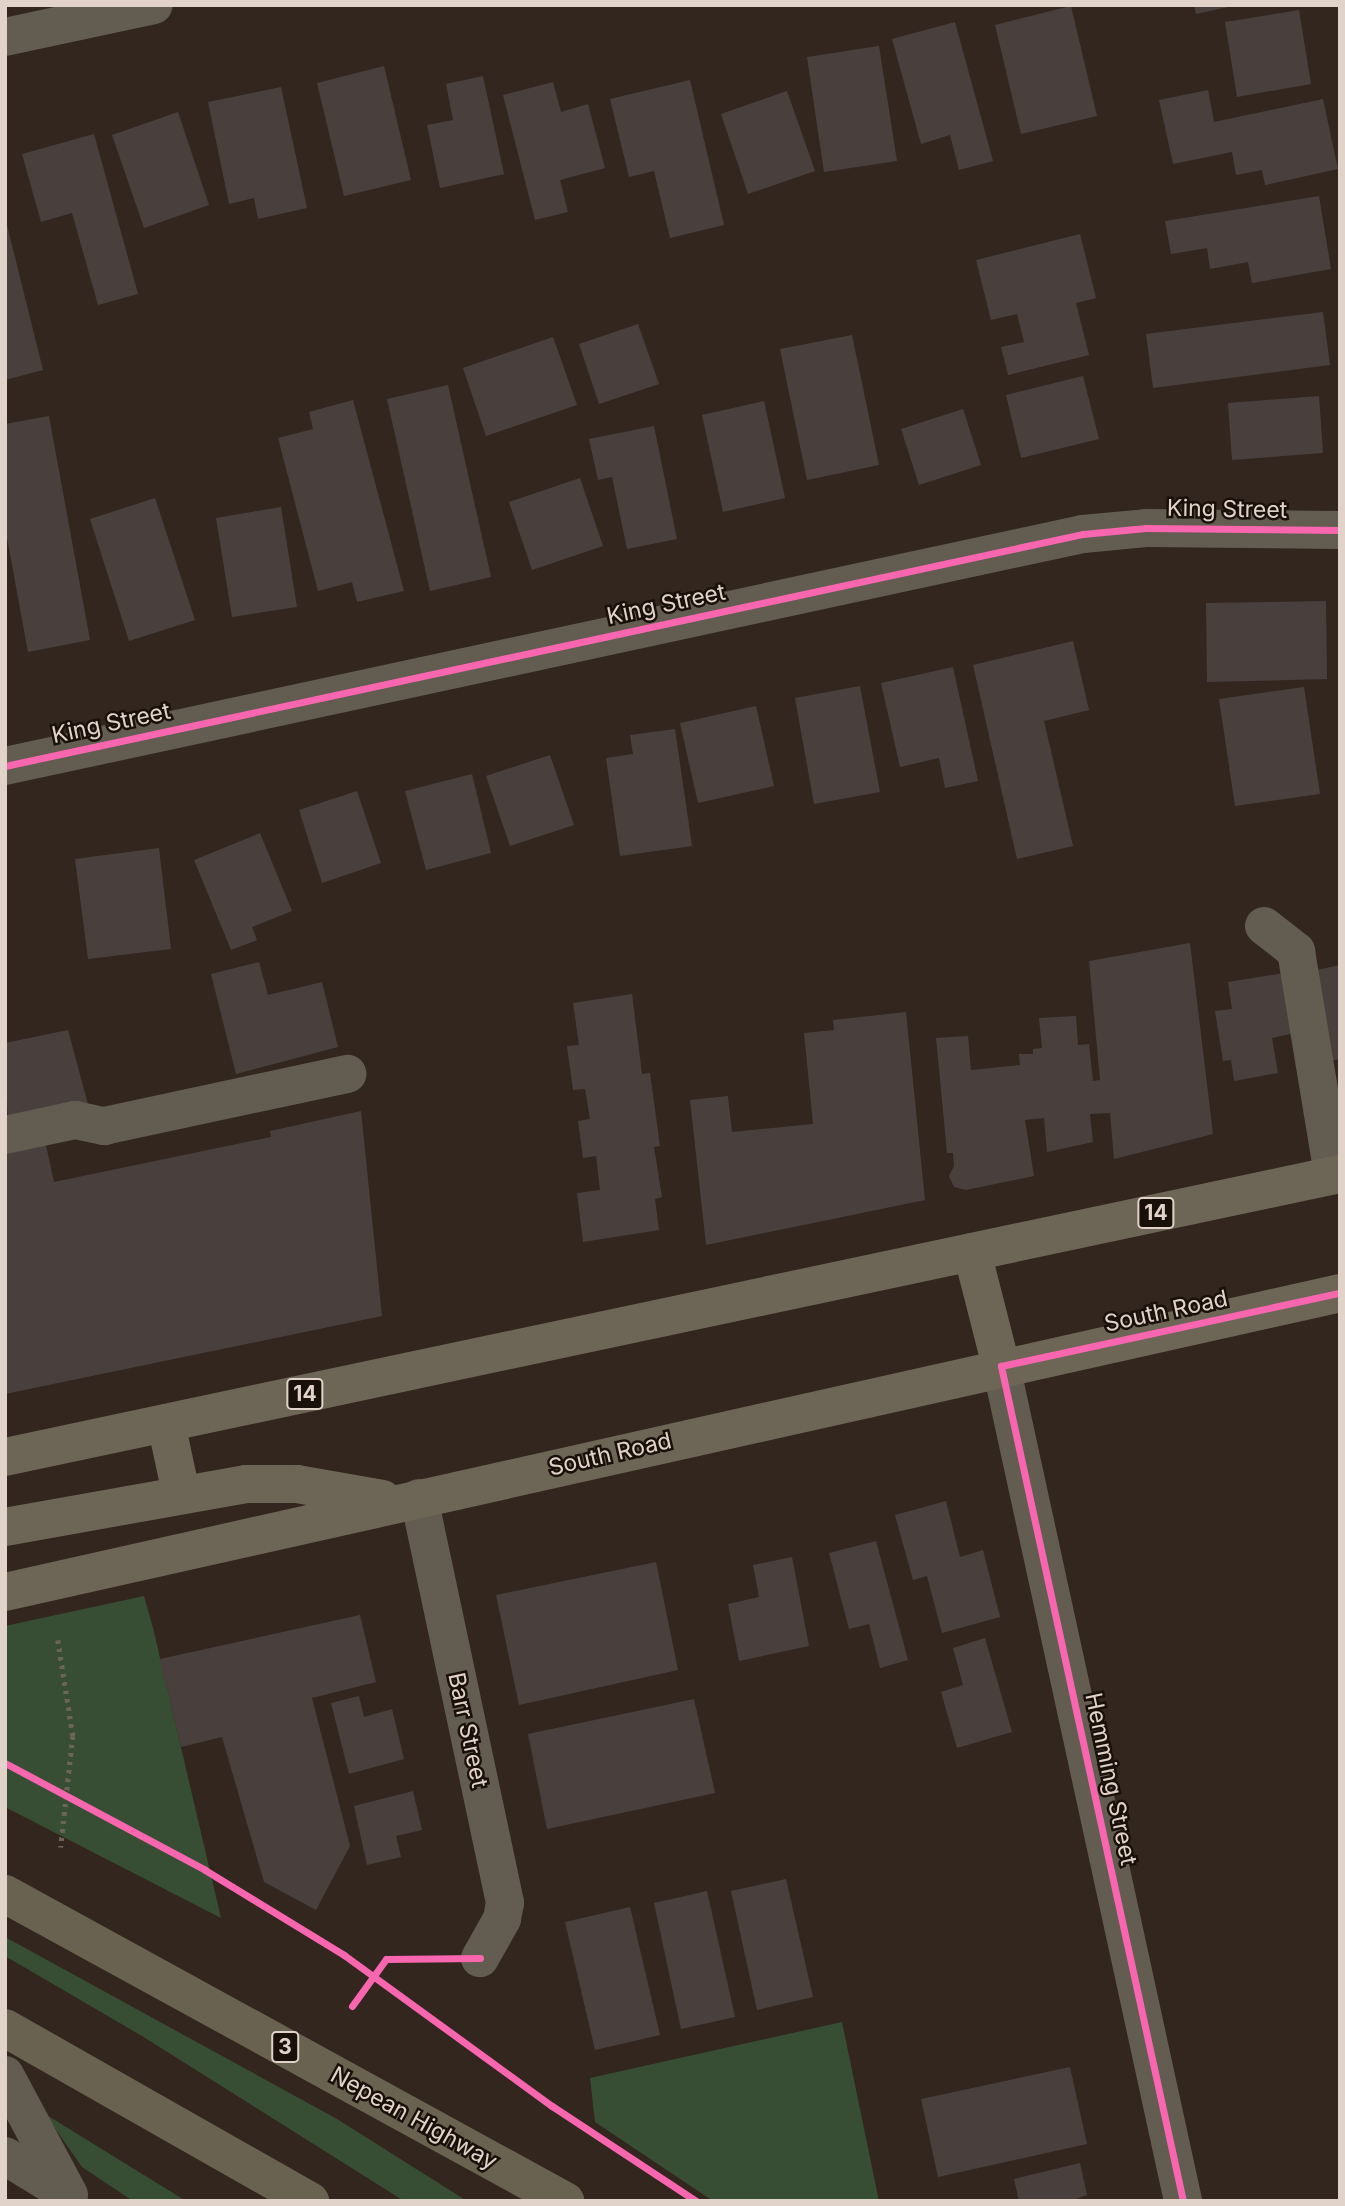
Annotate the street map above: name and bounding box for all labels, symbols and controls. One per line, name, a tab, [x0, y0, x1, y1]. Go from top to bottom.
street label: King Street	[1167, 494, 1287, 524]
street label: King Street	[604, 578, 728, 630]
street label: King Street	[49, 697, 173, 749]
road number: 14	[1137, 1196, 1175, 1230]
street label: South Road	[1102, 1284, 1230, 1338]
road number: 14	[286, 1376, 324, 1412]
street label: South Road	[546, 1426, 674, 1482]
street label: Barr Street	[442, 1670, 494, 1790]
street label: Hemming Street	[1079, 1690, 1143, 1868]
road number: 3	[271, 2030, 299, 2064]
street label: Nepean Highway	[326, 2061, 502, 2175]

